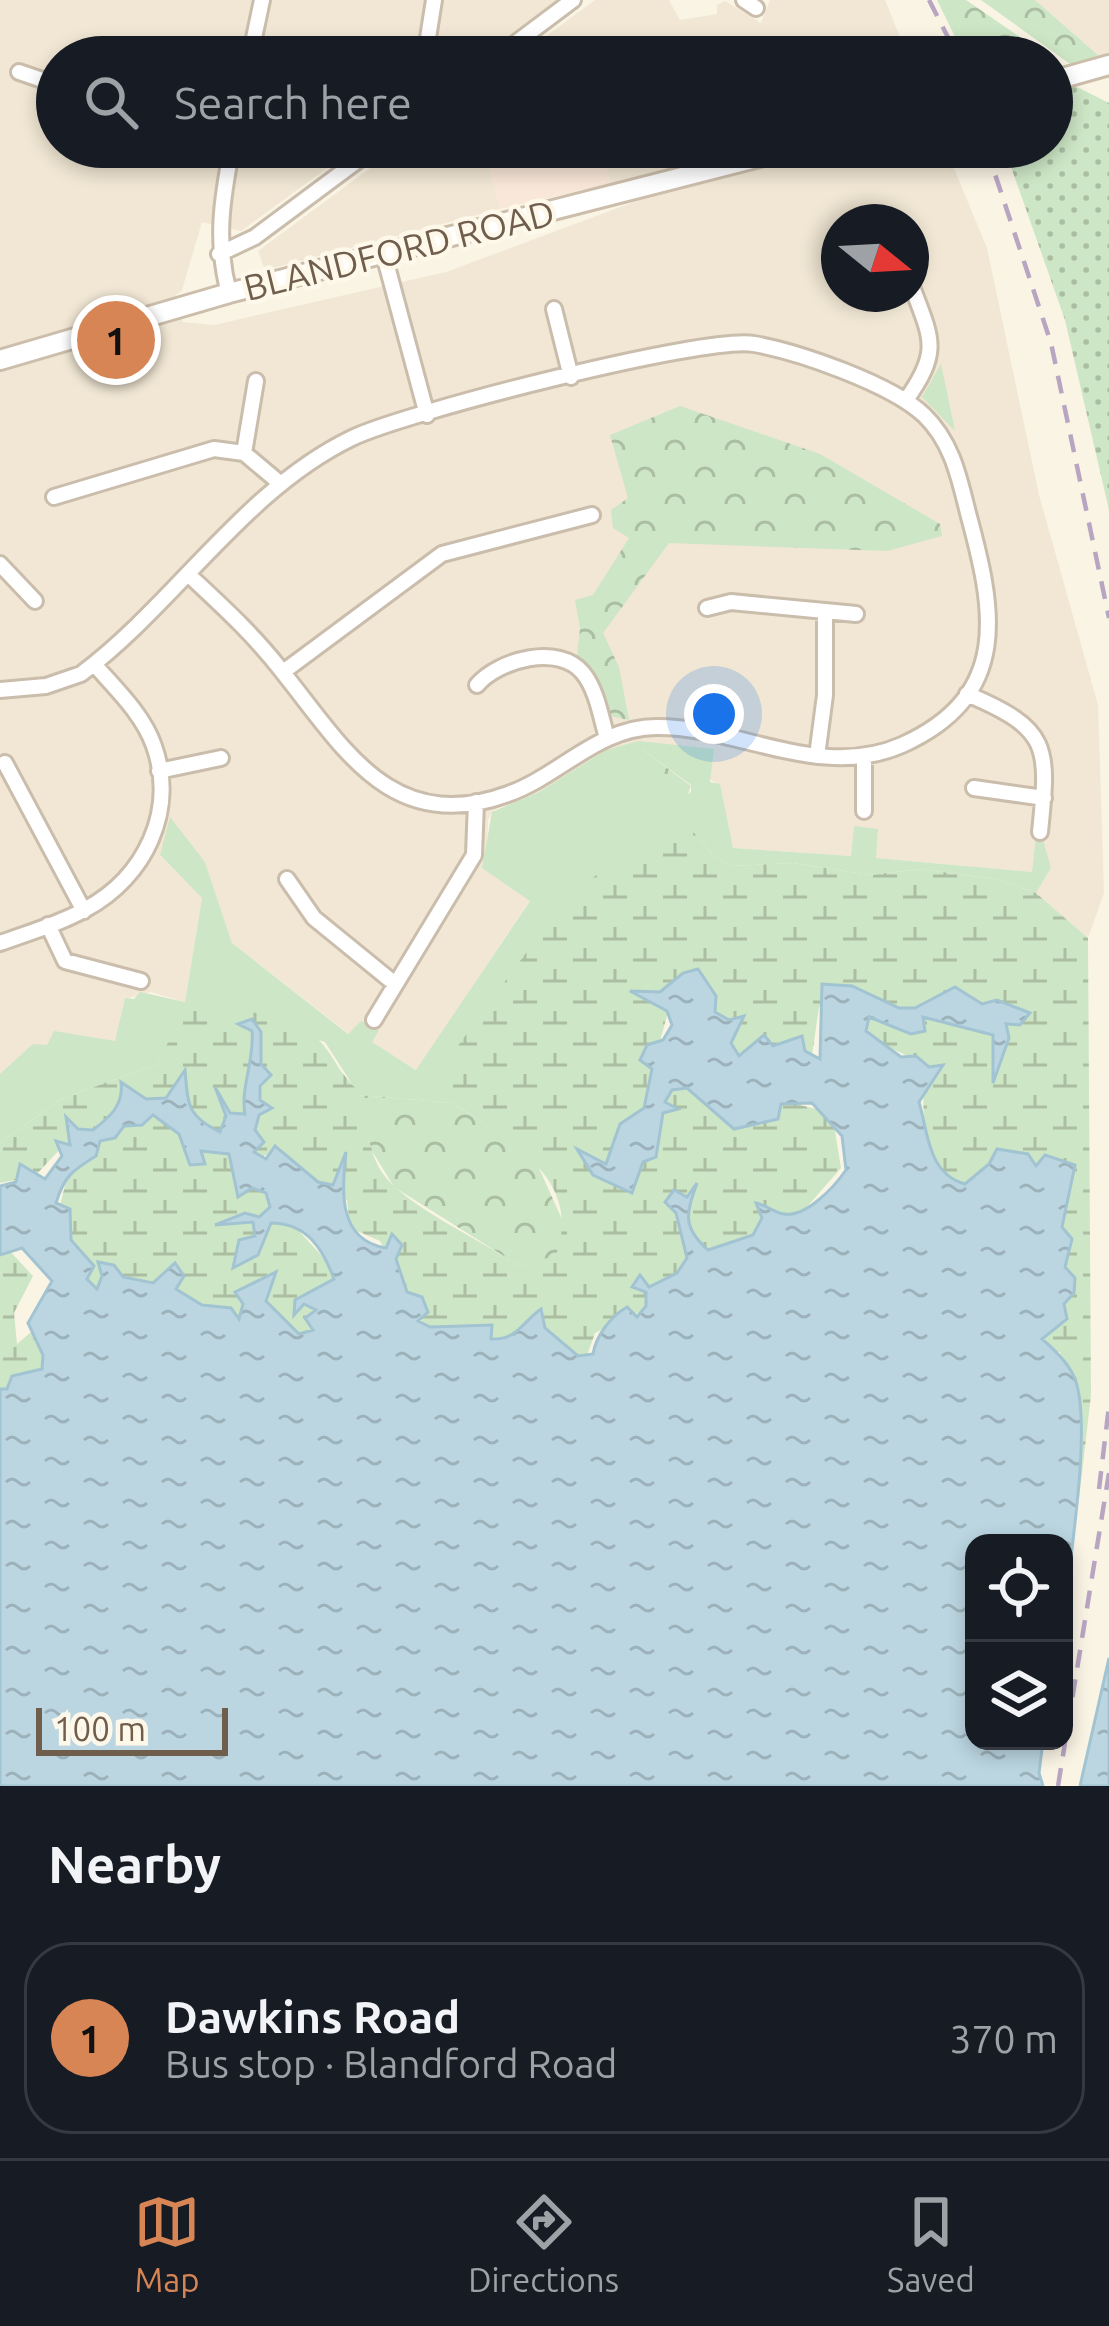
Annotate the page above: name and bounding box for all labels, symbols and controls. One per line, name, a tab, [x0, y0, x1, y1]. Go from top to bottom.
search box	[36, 36, 1073, 168]
icon: search	[78, 69, 144, 135]
text: Search here	[174, 77, 412, 128]
street label: BLANDFORD ROAD	[239, 191, 558, 308]
north arrow	[821, 204, 929, 312]
pin: 1	[77, 295, 155, 385]
your location	[684, 684, 744, 744]
map controls	[965, 1534, 1073, 1750]
button: locate	[965, 1534, 1073, 1642]
button: layers	[965, 1642, 1073, 1750]
scale bar	[36, 1702, 228, 1755]
text: 100 m	[54, 1710, 146, 1747]
text: Nearby	[48, 1835, 221, 1893]
text: Dawkins Road	[165, 1991, 460, 2042]
text: 1	[79, 2017, 101, 2060]
text: 370 m	[949, 2017, 1058, 2060]
text: Bus stop · Blandford Road	[165, 2042, 617, 2085]
tab: Map	[134, 2189, 200, 2298]
tab: Directions	[468, 2189, 619, 2298]
tab: Saved	[887, 2189, 975, 2298]

